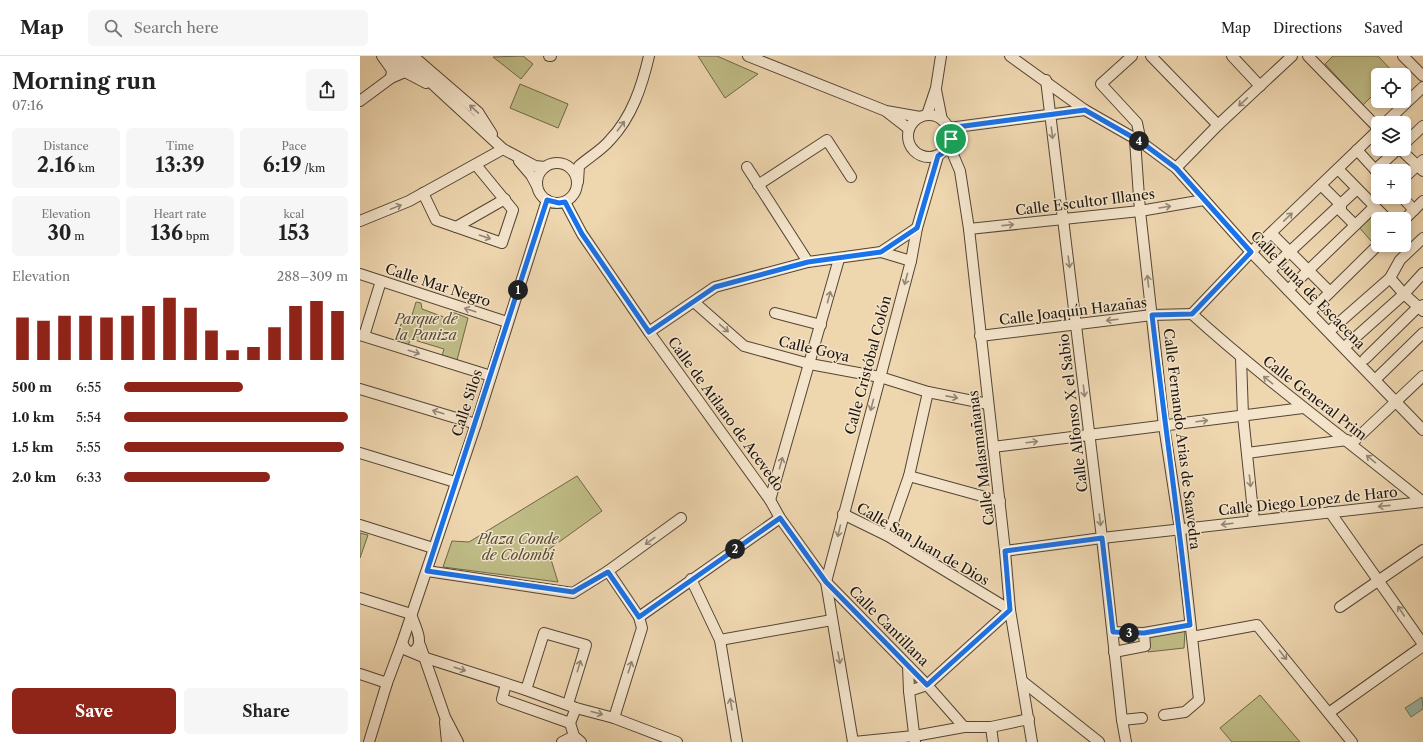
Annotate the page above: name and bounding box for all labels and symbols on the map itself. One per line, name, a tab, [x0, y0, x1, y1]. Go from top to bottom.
one-way arrow	[1238, 97, 1248, 107]
one-way arrow	[469, 104, 479, 114]
one-way arrow	[617, 121, 625, 132]
pin	[934, 122, 968, 156]
one-way arrow	[1049, 126, 1056, 139]
pin: 4	[1129, 131, 1149, 151]
street label: Calle Escultor Illanes	[1014, 185, 1156, 219]
one-way arrow	[390, 202, 402, 210]
one-way arrow	[1158, 203, 1171, 211]
one-way arrow	[1283, 212, 1293, 221]
one-way arrow	[1001, 221, 1014, 228]
street label: Calle Luna de Escacena	[1247, 227, 1370, 353]
one-way arrow	[478, 233, 490, 241]
one-way arrow	[1065, 255, 1072, 268]
street label: Calle Mar Negro	[383, 260, 493, 310]
one-way arrow	[901, 273, 909, 286]
one-way arrow	[1144, 275, 1152, 288]
pin: 1	[508, 280, 528, 300]
one-way arrow	[825, 291, 833, 304]
street label: Calle Cristóbal Colón	[841, 293, 895, 436]
street label: Calle Joaquín Hazañas	[998, 293, 1148, 329]
one-way arrow	[464, 306, 477, 313]
park label: Parque de la Paniza	[393, 310, 459, 344]
one-way arrow	[1106, 316, 1119, 324]
one-way arrow	[718, 323, 728, 332]
street label: Calle Fernando Arias de Saavedra	[1159, 327, 1205, 551]
street label: Calle Goya	[777, 332, 852, 366]
street label: Calle de Atilano de Acevedo	[664, 333, 788, 495]
street label: Calle Alfonso X el Sabio	[1054, 333, 1092, 493]
one-way arrow	[408, 349, 421, 356]
street label: Calle General Prim	[1259, 352, 1371, 444]
street label: Calle Silos	[448, 367, 486, 439]
one-way arrow	[1263, 376, 1274, 384]
one-way arrow	[1080, 384, 1088, 397]
street label: Calle Malasmañanas	[964, 390, 998, 526]
one-way arrow	[945, 394, 958, 402]
one-way arrow	[868, 398, 876, 411]
one-way arrow	[432, 408, 445, 415]
one-way arrow	[1196, 417, 1209, 425]
one-way arrow	[1025, 438, 1038, 446]
one-way arrow	[1366, 455, 1377, 464]
one-way arrow	[778, 456, 785, 469]
one-way arrow	[1247, 474, 1254, 487]
street label: Calle Diego Lopez de Haro	[1218, 483, 1398, 519]
street label: Calle San Juan de Dios	[854, 499, 992, 589]
one-way arrow	[1378, 502, 1391, 510]
one-way arrow	[1096, 513, 1104, 526]
one-way arrow	[1221, 520, 1234, 528]
one-way arrow	[834, 524, 842, 537]
park label: Plaza Conde de Colombi	[476, 530, 560, 564]
one-way arrow	[644, 536, 655, 545]
pin: 2	[725, 539, 745, 559]
street label: Calle Cantillana	[845, 582, 933, 670]
one-way arrow	[1397, 606, 1405, 617]
pin: 3	[1119, 623, 1139, 643]
one-way arrow	[1279, 649, 1287, 660]
one-way arrow	[835, 651, 843, 664]
one-way arrow	[576, 660, 583, 673]
one-way arrow	[627, 661, 634, 674]
one-way arrow	[454, 666, 467, 673]
one-way arrow	[727, 697, 735, 710]
one-way arrow	[590, 710, 603, 718]

